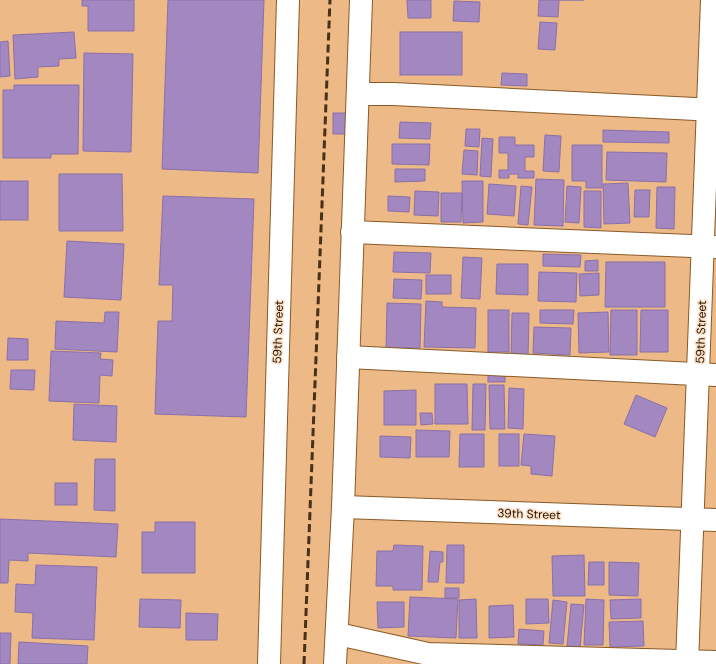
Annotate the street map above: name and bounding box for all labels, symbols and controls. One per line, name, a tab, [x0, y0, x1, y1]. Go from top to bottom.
street label: 59th Street	[269, 300, 287, 364]
street label: 59th Street	[692, 300, 710, 364]
street label: 39th Street	[497, 505, 561, 523]

